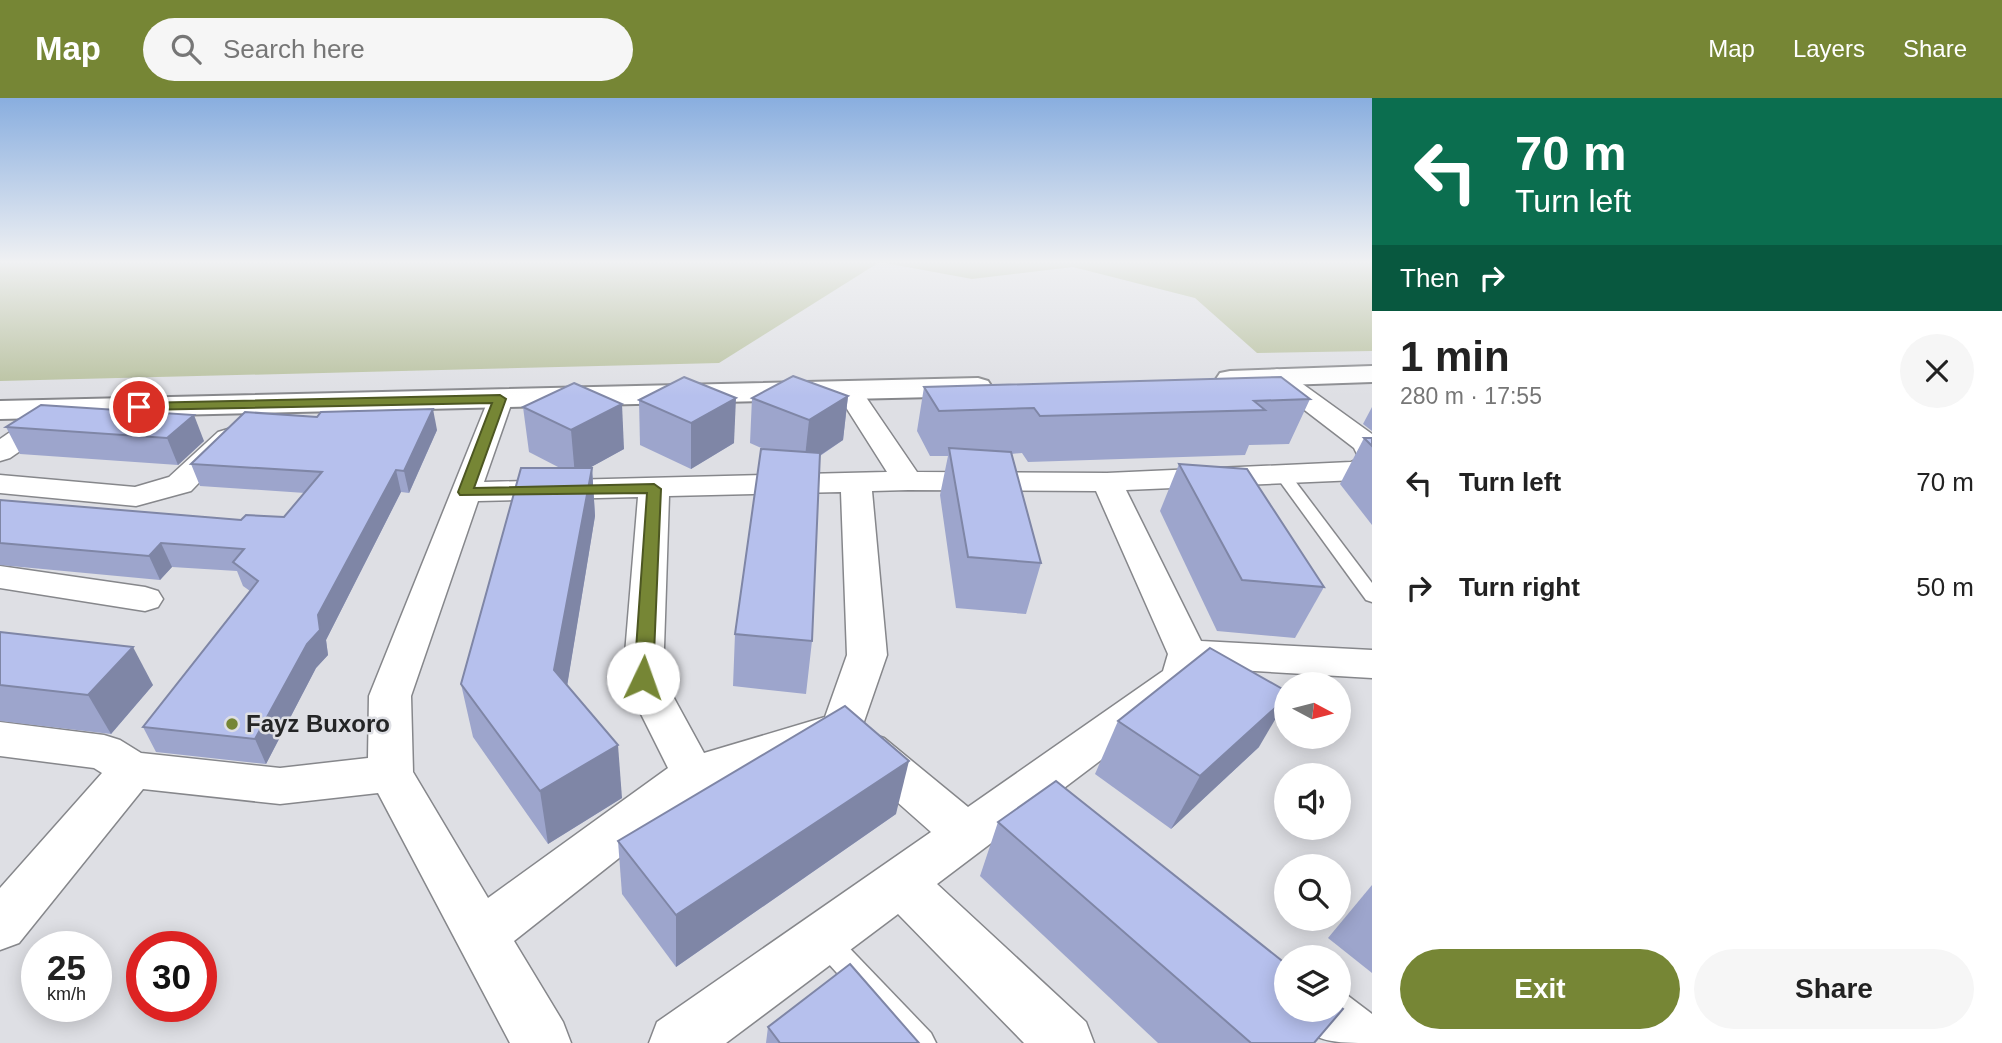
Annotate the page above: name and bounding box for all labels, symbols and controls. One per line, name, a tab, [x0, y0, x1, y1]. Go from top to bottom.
search box	[143, 18, 633, 81]
text: Map	[35, 30, 101, 67]
icon: search	[167, 30, 205, 68]
text: Search here	[223, 34, 365, 64]
text: Map	[1708, 35, 1755, 62]
text: Layers	[1793, 35, 1865, 62]
text: Share	[1903, 35, 1967, 62]
icon: left	[1400, 126, 1491, 217]
text: 70 m	[1515, 126, 1627, 180]
text: Turn left	[1515, 183, 1631, 219]
icon: right	[1473, 259, 1511, 297]
text: Then	[1400, 263, 1459, 293]
text: 1 min	[1400, 333, 1510, 380]
button: close	[1900, 334, 1974, 408]
pin	[109, 377, 169, 437]
text: 280 m · 17:55	[1400, 383, 1542, 409]
icon: arrive	[120, 388, 158, 426]
icon: left	[1400, 464, 1438, 502]
text: Turn left	[1459, 467, 1561, 497]
text: 70 m	[1916, 467, 1974, 497]
icon: right	[1400, 569, 1438, 607]
text: Turn right	[1459, 572, 1580, 602]
text: 50 m	[1916, 572, 1974, 602]
position arrow	[606, 641, 680, 715]
north arrow	[1274, 672, 1351, 749]
map controls	[1274, 672, 1351, 1022]
place label: Fayz Buxoro	[246, 710, 390, 737]
marker: Fayz Buxoro	[224, 716, 240, 732]
button: sound	[1274, 763, 1351, 840]
button: search	[1274, 854, 1351, 931]
speed limit sign: 30	[126, 931, 217, 1022]
button: layers	[1274, 945, 1351, 1022]
text: 25	[47, 948, 86, 987]
button: Exit	[1400, 949, 1680, 1029]
button: Share	[1694, 949, 1974, 1029]
text: km/h	[47, 984, 86, 1004]

